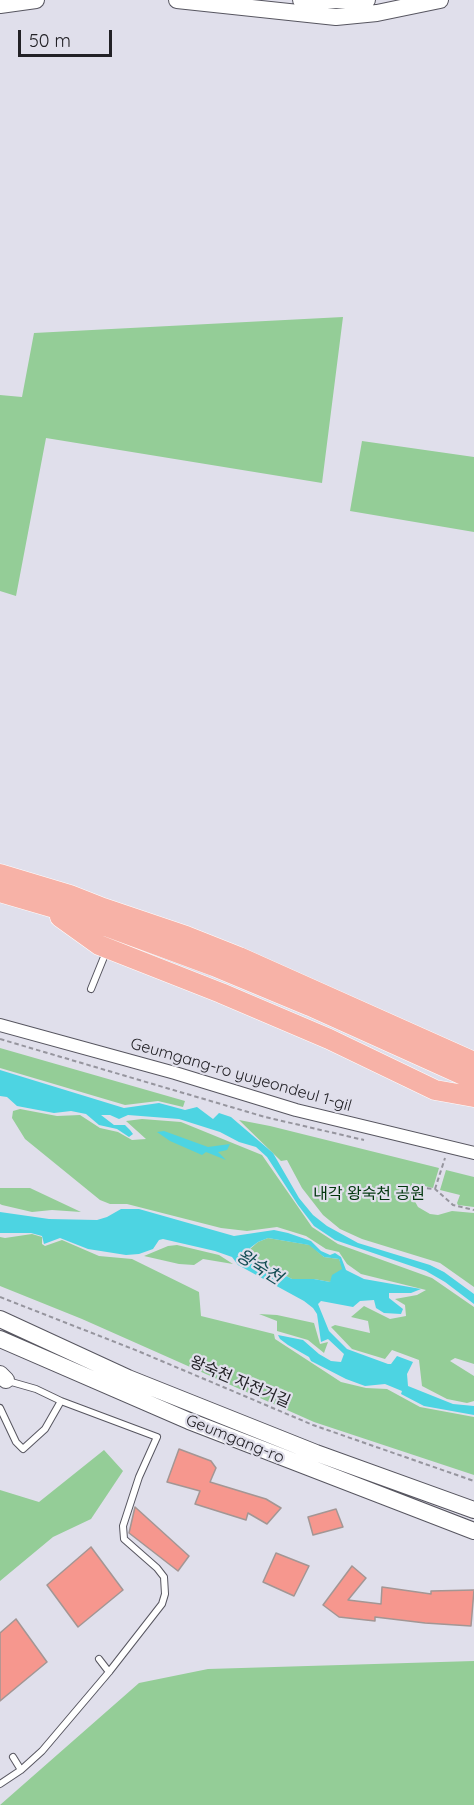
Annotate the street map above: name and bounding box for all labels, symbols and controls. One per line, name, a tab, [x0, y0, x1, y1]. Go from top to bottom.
scale bar	[21, 18, 116, 56]
text: 50 m	[29, 29, 71, 52]
street label: Geumgang-ro yuyeondeul 1-gil	[128, 1034, 354, 1116]
park label: 내각 왕숙천 공원	[313, 1184, 425, 1204]
water label: 왕숙천	[232, 1245, 286, 1289]
street label: 왕숙천 자전거길	[187, 1352, 293, 1412]
street label: Geumgang-ro	[183, 1411, 287, 1467]

